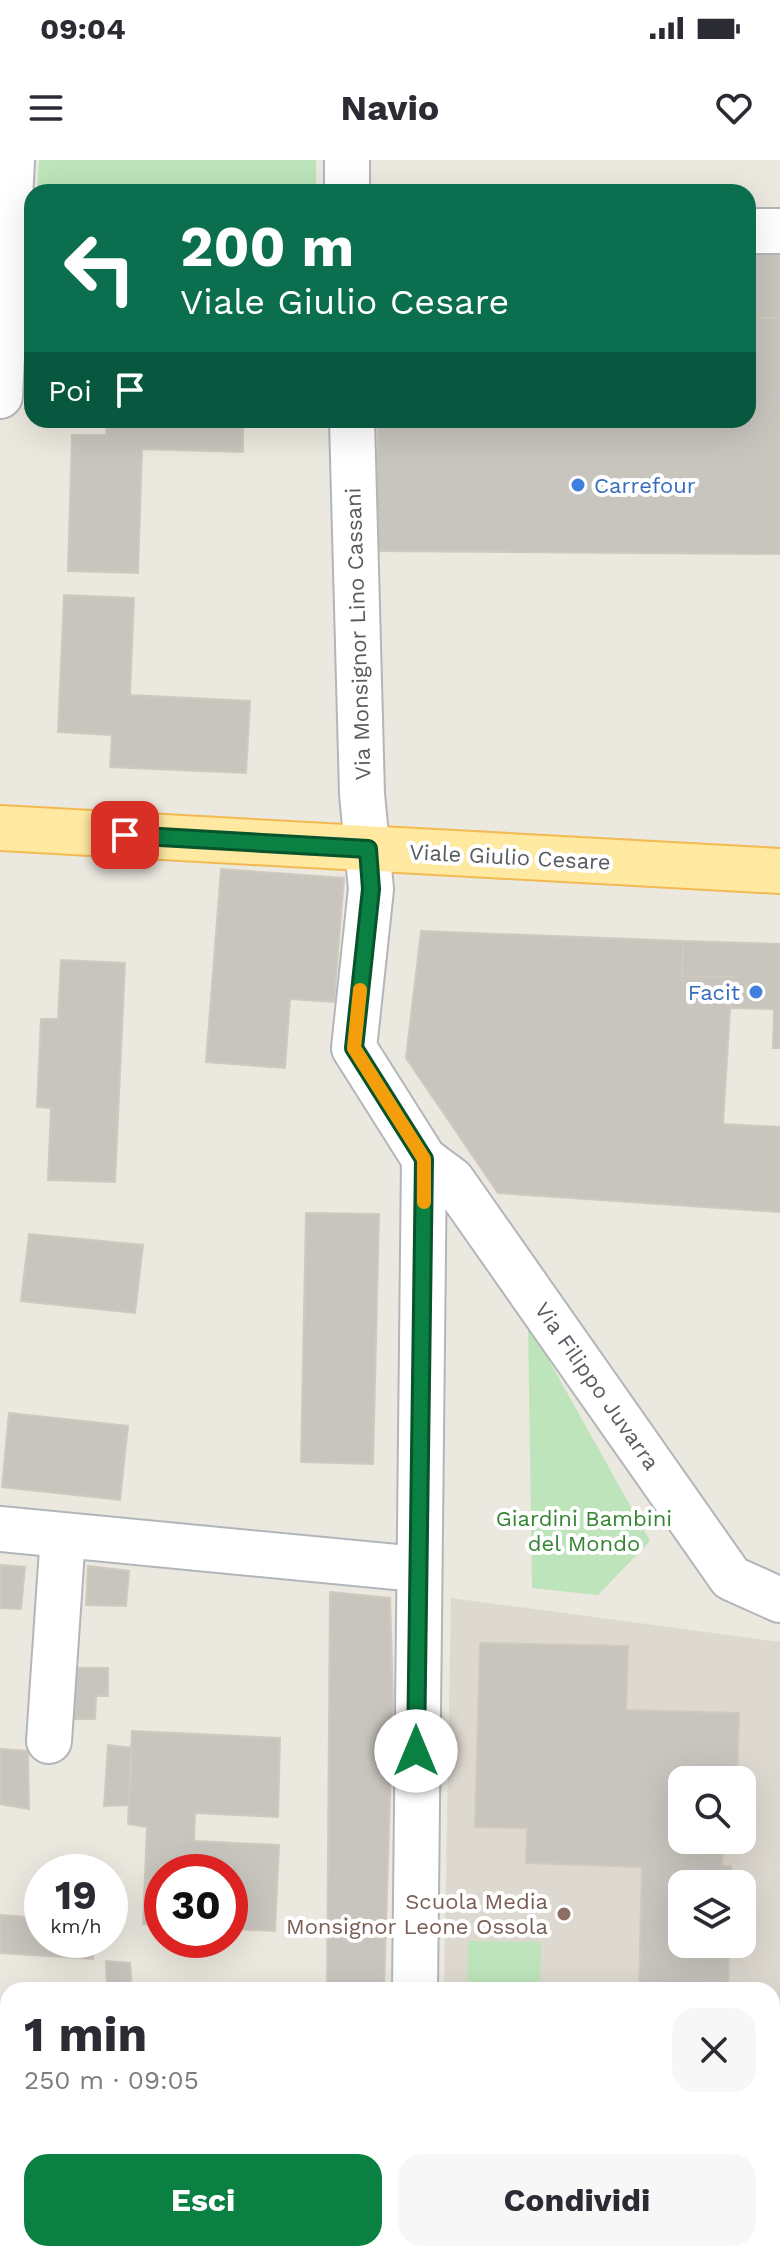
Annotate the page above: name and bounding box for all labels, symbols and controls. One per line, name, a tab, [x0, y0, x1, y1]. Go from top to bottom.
text: 09:04	[40, 11, 126, 46]
icon: menu	[24, 86, 68, 130]
icon: heart	[712, 86, 756, 130]
text: Navio	[341, 87, 439, 129]
text: 200 m	[180, 214, 354, 280]
icon: left	[48, 216, 152, 320]
text: Viale Giulio Cesare	[180, 281, 509, 323]
icon: arrive	[108, 368, 152, 412]
text: Poi	[48, 373, 92, 408]
place label: Carrefour	[594, 473, 696, 498]
marker: Carrefour	[569, 476, 587, 494]
street label: Via Monsignor Lino Cassani	[340, 487, 376, 781]
pin	[91, 801, 159, 869]
icon: arrive	[103, 813, 147, 857]
street label: Viale Giulio Cesare	[409, 839, 611, 875]
place label: Facit	[688, 980, 740, 1005]
marker: Facit	[747, 983, 765, 1001]
street label: Via Filippo Juvarra	[530, 1297, 664, 1475]
park label: Giardini Bambini del Mondo	[496, 1506, 672, 1556]
position arrow	[374, 1709, 458, 1793]
map controls	[668, 1766, 756, 1958]
button: search	[668, 1766, 756, 1854]
speed limit sign: 30	[144, 1854, 248, 1958]
button: layers	[668, 1870, 756, 1958]
text: 19	[55, 1872, 97, 1919]
place label: Scuola Media Monsignor Leone Ossola	[286, 1889, 548, 1939]
marker: Scuola Media Monsignor Leone Ossola	[555, 1905, 573, 1923]
text: km/h	[50, 1914, 102, 1938]
text: 1 min	[24, 2006, 147, 2063]
button: close	[672, 2008, 756, 2092]
text: 250 m · 09:05	[24, 2065, 199, 2095]
button: Esci	[24, 2154, 382, 2246]
button: Condividi	[398, 2154, 756, 2246]

